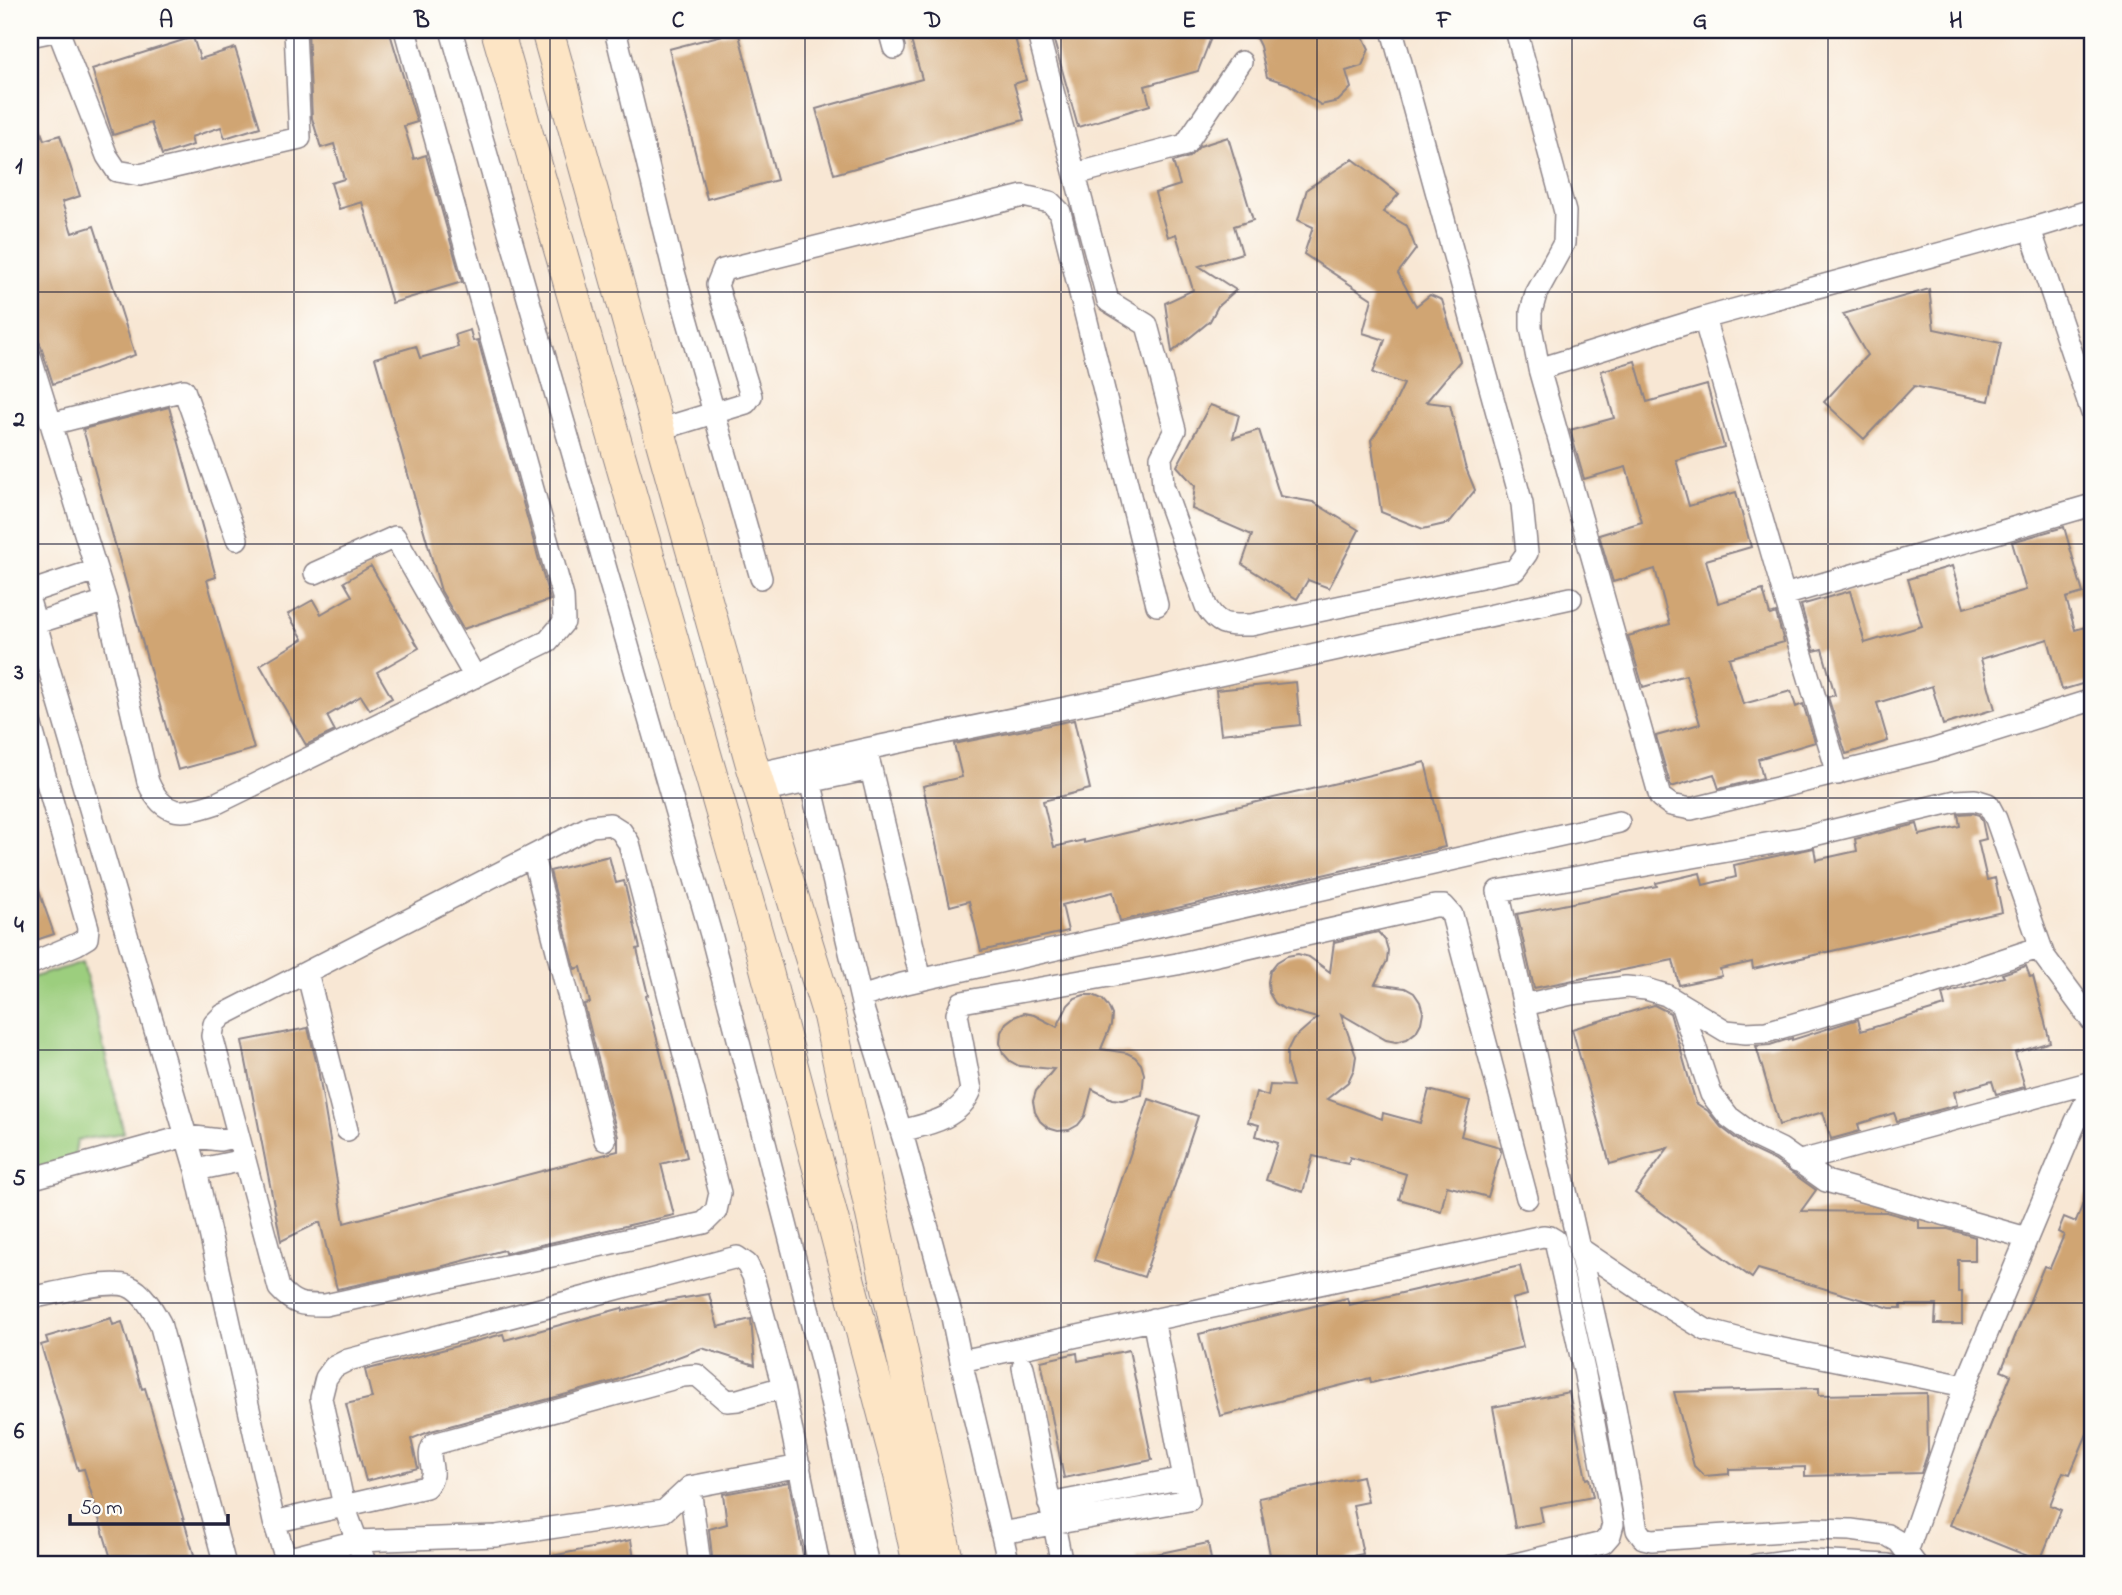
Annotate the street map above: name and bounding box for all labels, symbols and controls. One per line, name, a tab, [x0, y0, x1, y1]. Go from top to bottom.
text: A	[159, 5, 173, 38]
text: B	[413, 5, 430, 38]
text: C	[672, 5, 685, 38]
text: D	[924, 5, 941, 38]
text: E	[1182, 5, 1196, 38]
text: F	[1436, 5, 1452, 38]
text: G	[1693, 5, 1707, 38]
text: H	[1949, 5, 1963, 38]
text: 1	[15, 151, 23, 184]
text: 2	[12, 404, 25, 437]
text: 3	[13, 657, 24, 690]
text: 4	[14, 910, 24, 943]
text: 5	[12, 1163, 26, 1196]
text: 6	[14, 1416, 25, 1449]
scale bar	[70, 1483, 228, 1527]
text: 50 m	[80, 1494, 123, 1524]

